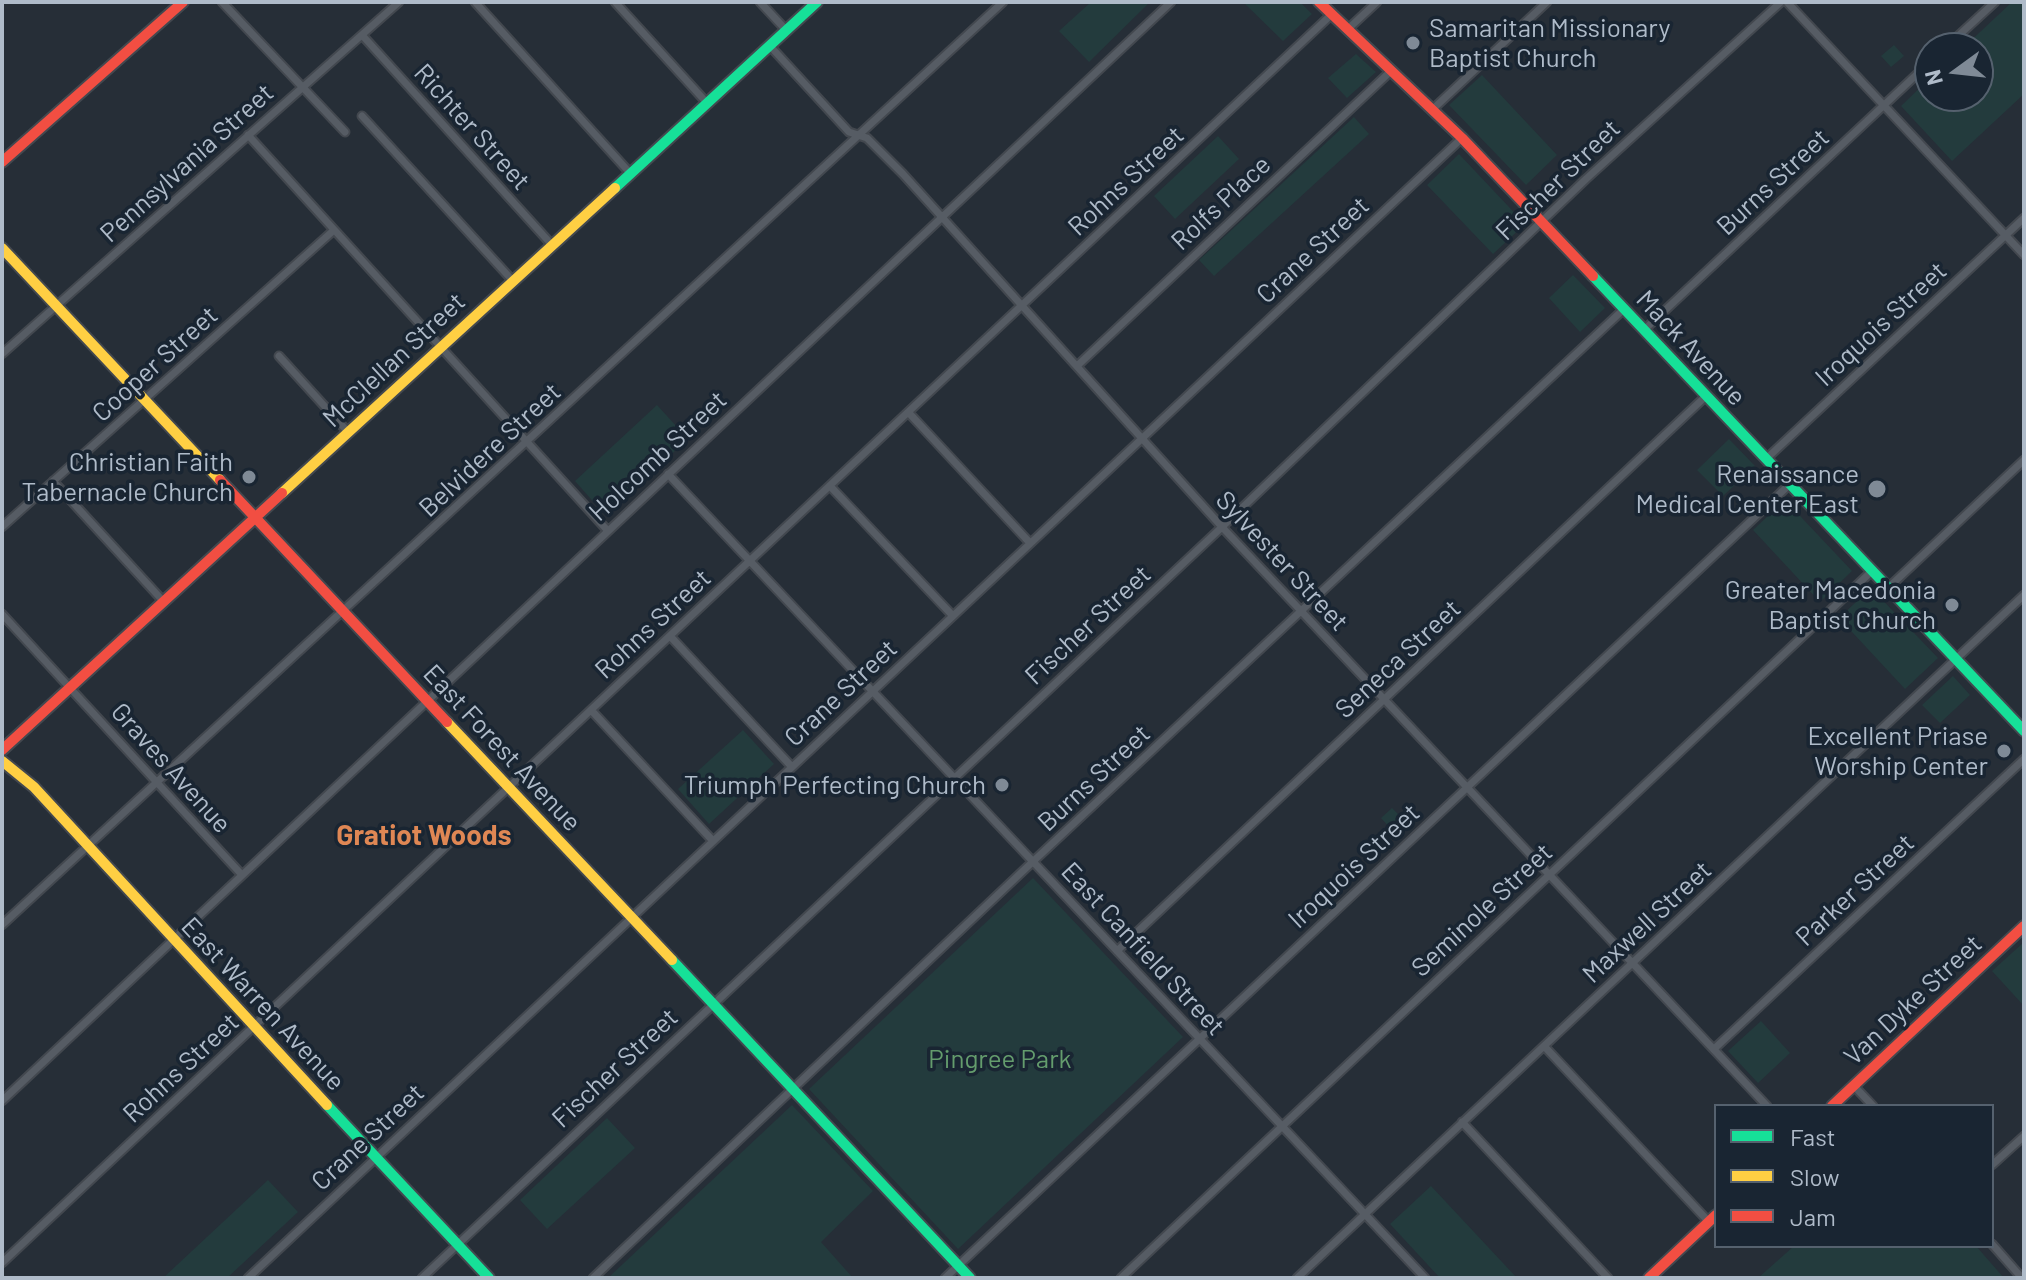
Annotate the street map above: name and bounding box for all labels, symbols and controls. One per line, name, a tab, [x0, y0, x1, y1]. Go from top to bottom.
place label: Samaritan Missionary Baptist Church	[1429, 12, 1670, 74]
north arrow	[1914, 32, 1994, 112]
marker: Samaritan Missionary Baptist Church	[1404, 34, 1422, 52]
street label: Richter Street	[407, 58, 537, 196]
text: N	[1918, 67, 1947, 88]
street label: Pennsylvania Street	[94, 77, 280, 249]
street label: Fischer Street	[1489, 113, 1627, 247]
street label: Rohns Street	[1062, 120, 1190, 242]
street label: Burns Street	[1710, 122, 1836, 242]
street label: Rolfs Place	[1165, 149, 1277, 257]
street label: Crane Street	[1250, 190, 1376, 310]
street label: Iroquois Street	[1809, 255, 1953, 393]
street label: Mack Avenue	[1630, 284, 1752, 412]
street label: McClellan Street	[316, 286, 472, 434]
street label: Cooper Street	[86, 300, 224, 428]
street label: Belvidere Street	[413, 376, 567, 524]
street label: Holcomb Street	[583, 384, 733, 528]
place label: Christian Faith Tabernacle Church	[22, 446, 233, 508]
place label: Renaissance Medical Center East	[1636, 458, 1859, 520]
marker: Christian Faith Tabernacle Church	[240, 468, 258, 486]
marker: Renaissance Medical Center East	[1866, 478, 1888, 500]
street label: Sylvester Street	[1209, 485, 1355, 637]
street label: Fischer Street	[1019, 559, 1157, 691]
street label: Rohns Street	[589, 563, 717, 685]
place label: Greater Macedonia Baptist Church	[1725, 574, 1936, 636]
street label: Seneca Street	[1329, 593, 1467, 725]
marker: Greater Macedonia Baptist Church	[1943, 596, 1961, 614]
street label: Crane Street	[778, 633, 904, 753]
street label: East Forest Avenue	[417, 658, 587, 838]
street label: Graves Avenue	[104, 696, 238, 840]
street label: Burns Street	[1031, 718, 1157, 838]
place label: Excellent Priase Worship Center	[1807, 720, 1988, 782]
marker: Excellent Priase Worship Center	[1995, 742, 2013, 760]
place label: Triumph Perfecting Church	[684, 769, 986, 801]
marker: Triumph Perfecting Church	[993, 776, 1011, 794]
street label: Iroquois Street	[1282, 797, 1426, 935]
district label: Gratiot Woods	[336, 819, 512, 853]
street label: Parker Street	[1789, 827, 1921, 953]
street label: Seminole Street	[1405, 837, 1559, 983]
street label: Maxwell Street	[1576, 854, 1718, 990]
street label: East Canfield Street	[1055, 856, 1231, 1042]
street label: East Warren Avenue	[175, 911, 351, 1097]
street label: Van Dyke Street	[1838, 928, 1988, 1072]
street label: Fischer Street	[546, 1002, 684, 1134]
street label: Rohns Street	[117, 1007, 245, 1129]
park label: Pingree Park	[928, 1043, 1072, 1075]
street label: Crane Street	[305, 1077, 431, 1197]
legend	[1714, 1104, 1994, 1248]
text: Fast	[1790, 1122, 1835, 1151]
text: Slow	[1790, 1162, 1839, 1191]
text: Jam	[1790, 1202, 1836, 1231]

